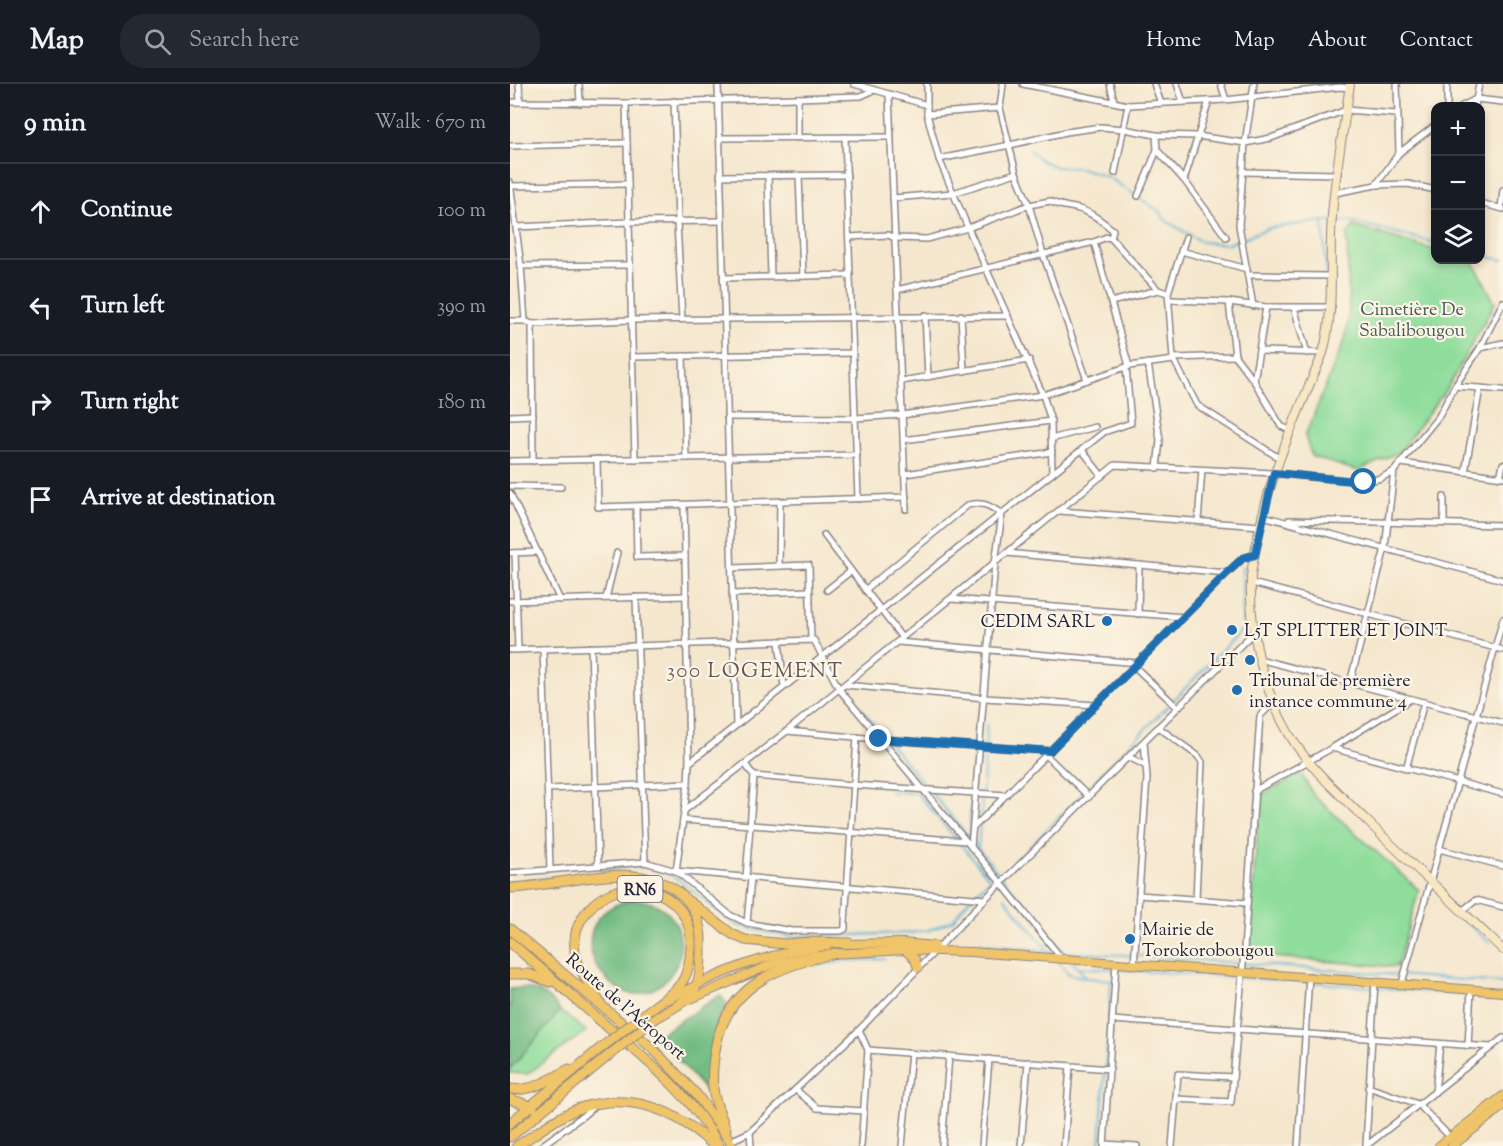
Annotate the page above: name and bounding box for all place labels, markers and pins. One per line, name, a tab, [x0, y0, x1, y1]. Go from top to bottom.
place label: CEDIM SARL	[980, 610, 1095, 636]
marker: CEDIM SARL	[1100, 614, 1114, 628]
place label: L5T SPLITTER ET JOINT	[1244, 619, 1448, 645]
marker: L5T SPLITTER ET JOINT	[1225, 623, 1239, 637]
place label: L1T	[1210, 649, 1238, 675]
marker: L1T	[1243, 653, 1257, 667]
place label: Tribunal de première instance commune 4	[1249, 669, 1411, 716]
marker: Tribunal de première instance commune 4	[1230, 683, 1244, 697]
place label: Mairie de Torokorobougou	[1142, 918, 1274, 965]
marker: Mairie de Torokorobougou	[1123, 932, 1137, 946]

